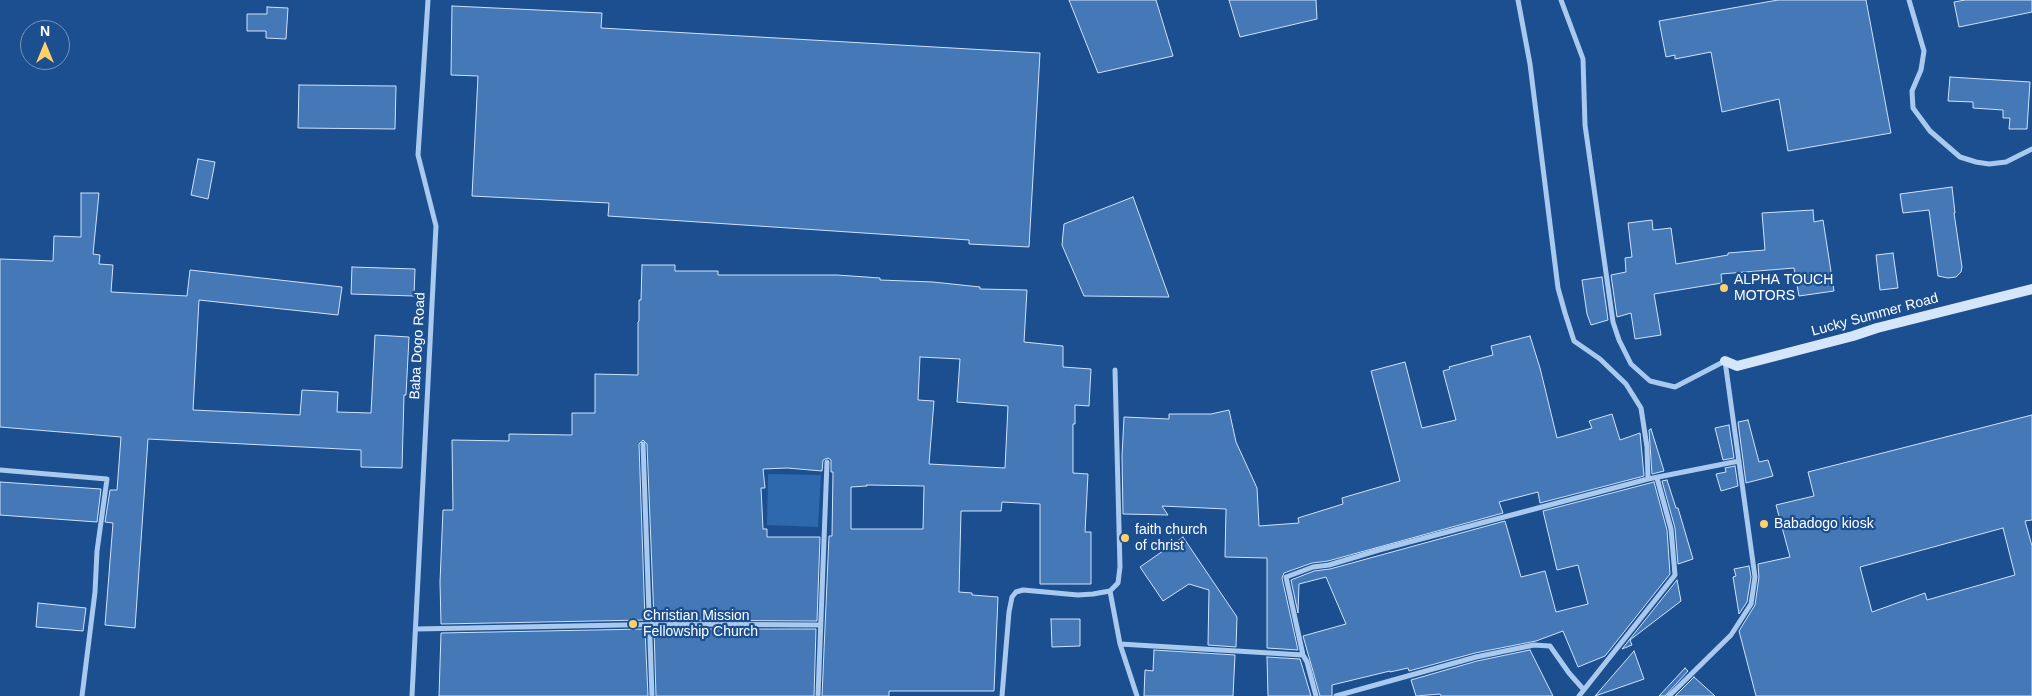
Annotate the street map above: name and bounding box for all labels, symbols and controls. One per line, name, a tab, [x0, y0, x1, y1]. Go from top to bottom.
north arrow	[20, 20, 70, 70]
text: N	[40, 23, 50, 39]
place label: ALPHA TOUCH MOTORS	[1734, 272, 1833, 304]
marker: ALPHA TOUCH MOTORS	[1718, 282, 1730, 294]
street label: Lucky Summer Road	[1810, 290, 1940, 340]
street label: Baba Dogo Road	[407, 292, 429, 400]
place label: Babadogo kiosk	[1774, 516, 1874, 532]
marker: Babadogo kiosk	[1758, 518, 1770, 530]
place label: faith church of christ	[1135, 522, 1207, 554]
marker: faith church of christ	[1119, 532, 1131, 544]
place label: Christian Mission Fellowship Church	[643, 608, 758, 640]
marker: Christian Mission Fellowship Church	[627, 618, 639, 630]

